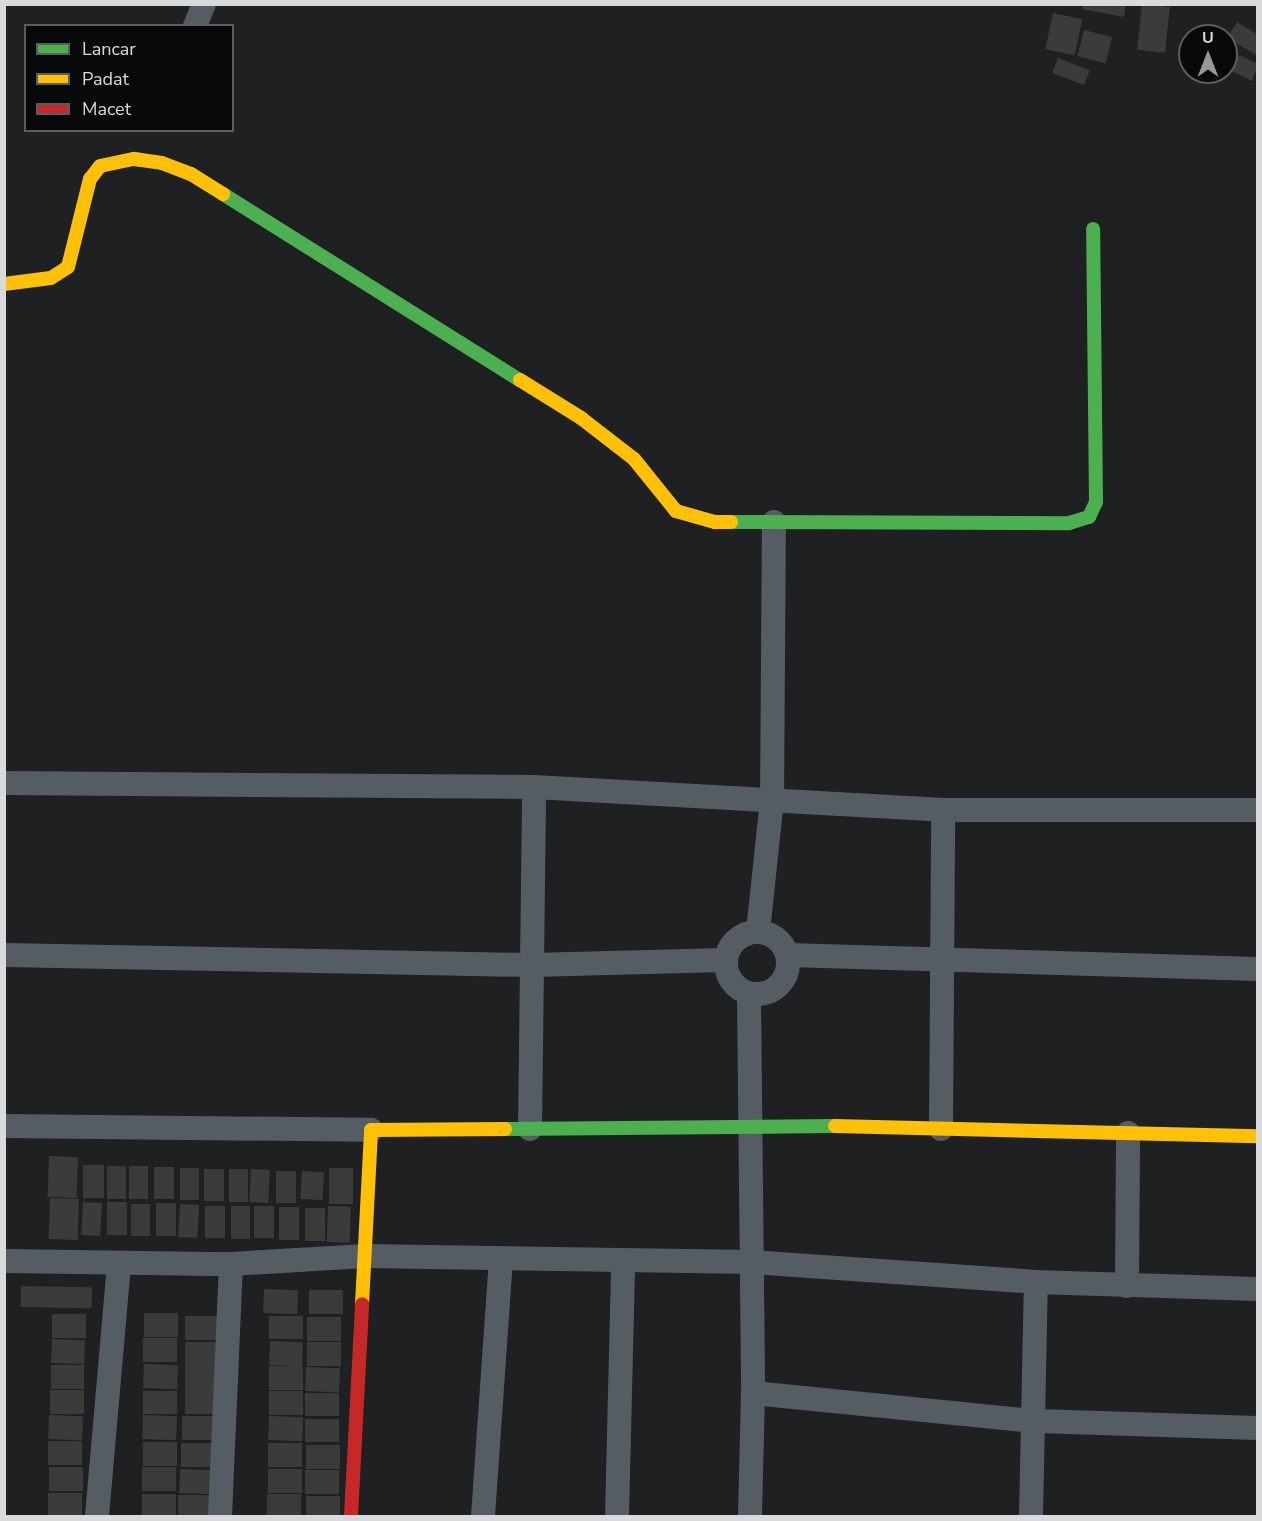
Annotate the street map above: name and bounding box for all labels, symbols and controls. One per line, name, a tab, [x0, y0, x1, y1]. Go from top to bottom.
legend	[24, 24, 234, 132]
north arrow	[1178, 24, 1238, 84]
text: U	[1202, 27, 1214, 49]
text: Lancar	[82, 37, 136, 61]
text: Padat	[82, 67, 129, 91]
text: Macet	[82, 97, 131, 121]

